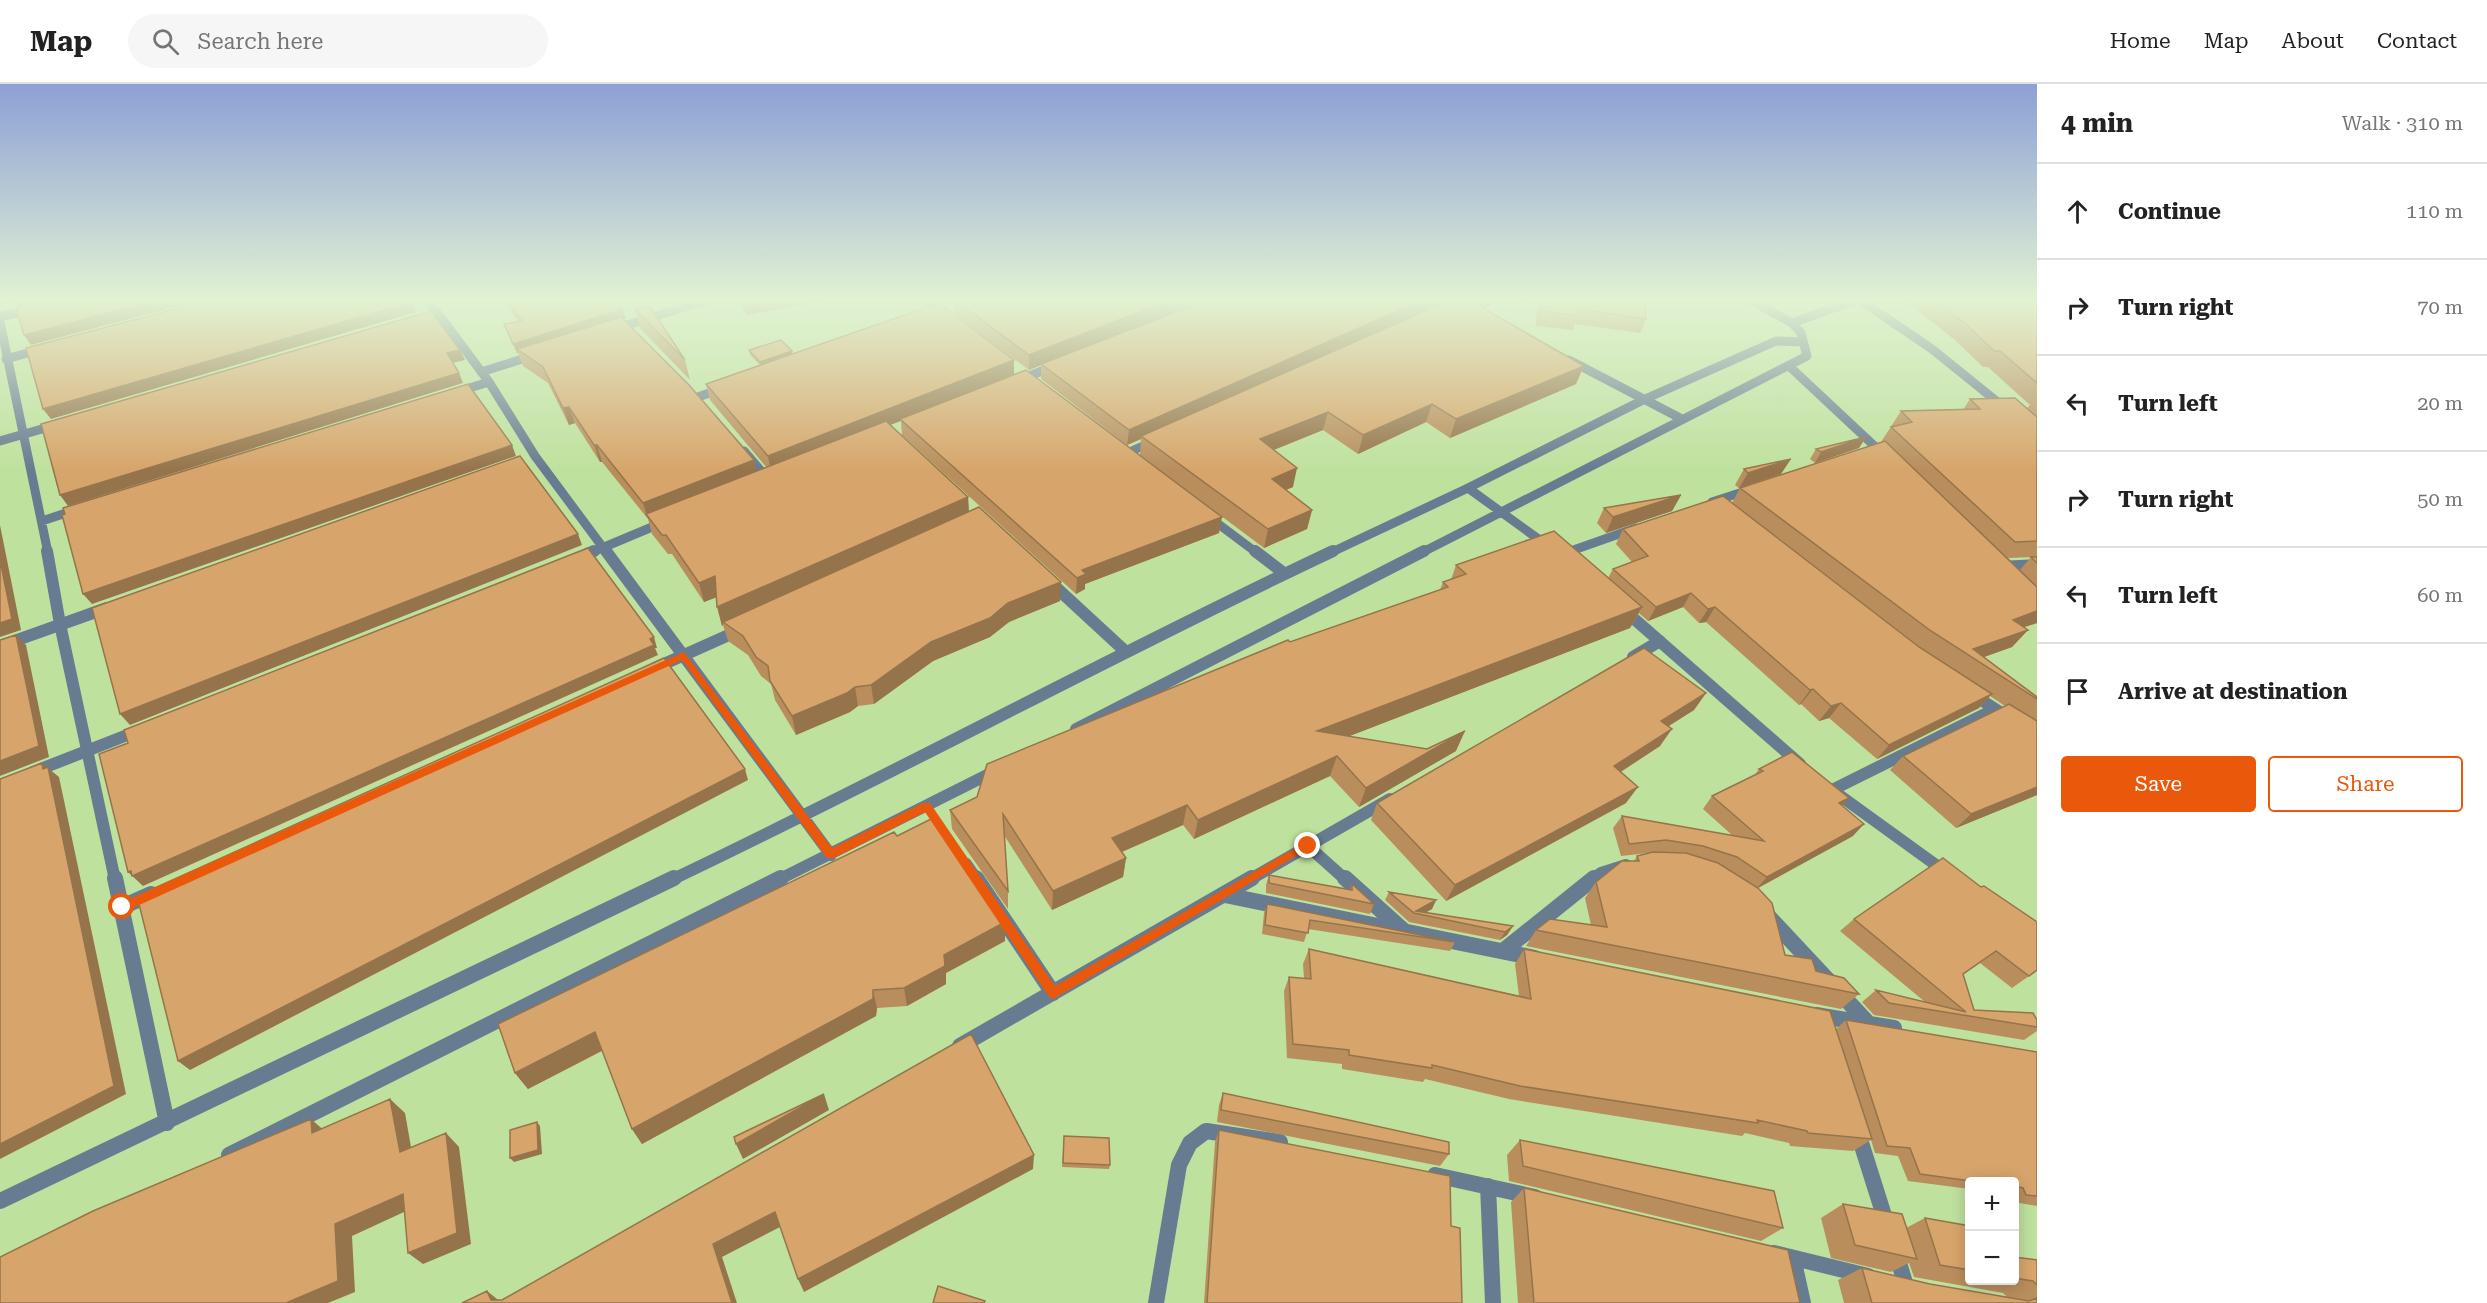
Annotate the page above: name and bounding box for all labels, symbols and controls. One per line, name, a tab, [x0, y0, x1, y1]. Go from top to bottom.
search box	[128, 14, 548, 68]
text: Map	[30, 25, 92, 58]
icon: search	[149, 25, 182, 58]
text: Search here	[197, 29, 323, 54]
text: Home	[2110, 29, 2171, 53]
text: Map	[2204, 29, 2249, 53]
text: About	[2282, 29, 2344, 53]
text: Contact	[2377, 29, 2457, 53]
text: 4 min	[2061, 108, 2133, 138]
text: Walk · 310 m	[2342, 111, 2463, 135]
icon: ahead	[2061, 195, 2094, 228]
text: Continue	[2118, 199, 2221, 224]
text: 110 m	[2406, 199, 2463, 223]
icon: right	[2061, 291, 2094, 324]
text: Turn right	[2118, 295, 2233, 320]
text: 70 m	[2417, 295, 2463, 319]
icon: left	[2061, 387, 2094, 420]
text: Turn left	[2118, 391, 2218, 416]
text: 20 m	[2417, 391, 2463, 415]
icon: right	[2061, 483, 2094, 516]
text: Turn right	[2118, 487, 2233, 512]
text: 50 m	[2417, 487, 2463, 511]
icon: left	[2061, 579, 2094, 612]
text: Turn left	[2118, 583, 2218, 608]
text: 60 m	[2417, 583, 2463, 607]
icon: arrive	[2061, 675, 2094, 708]
text: Arrive at destination	[2118, 679, 2347, 704]
button: Save	[2061, 756, 2256, 812]
button: Share	[2268, 756, 2463, 812]
route end	[1294, 832, 1320, 858]
route start	[108, 893, 134, 919]
map controls	[1965, 1177, 2019, 1285]
button: +	[1965, 1177, 2019, 1231]
button: −	[1965, 1231, 2019, 1285]

